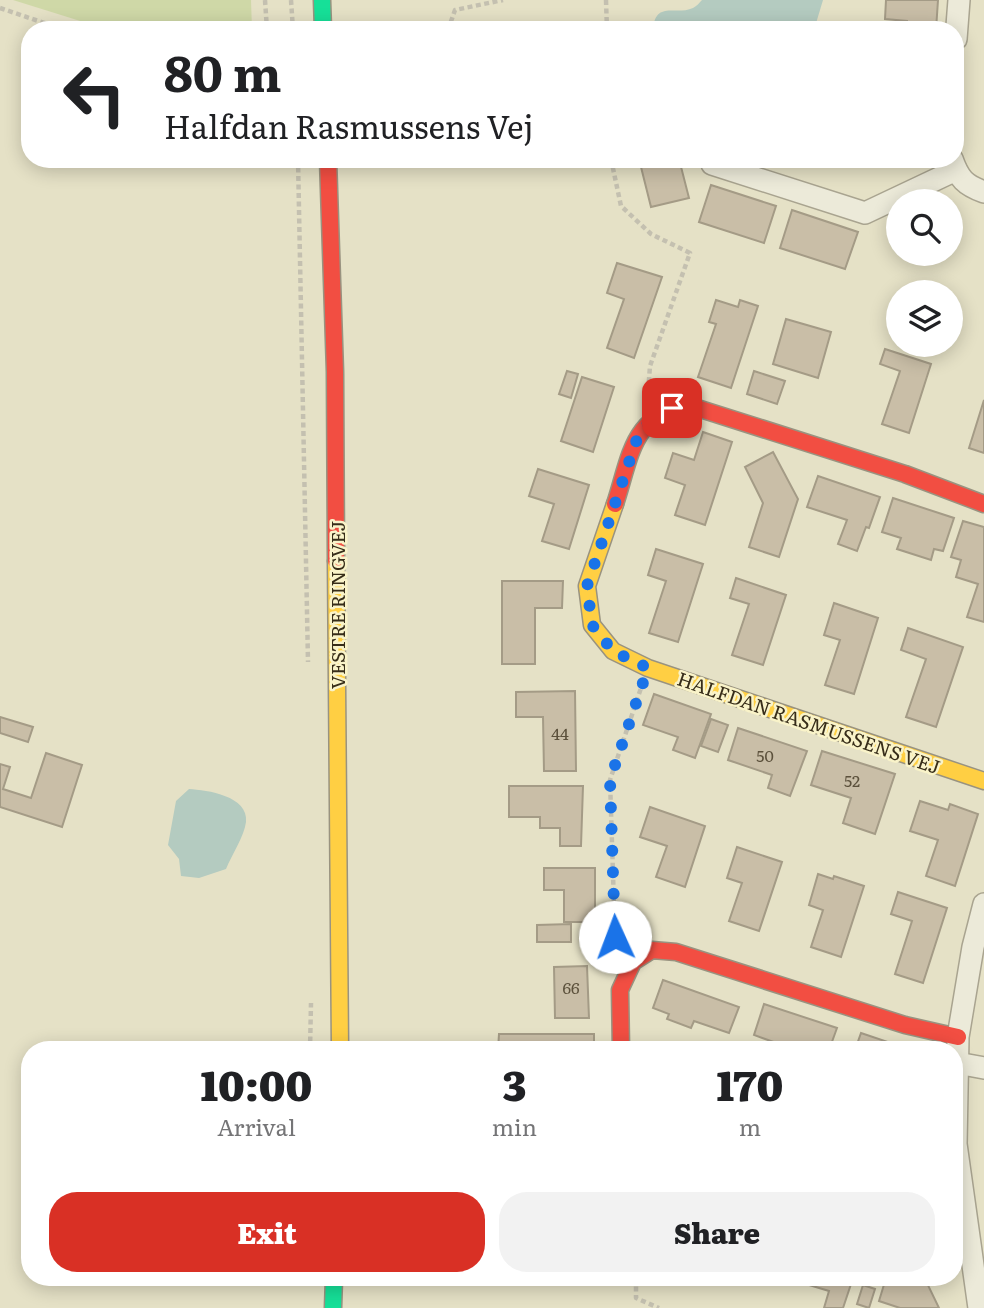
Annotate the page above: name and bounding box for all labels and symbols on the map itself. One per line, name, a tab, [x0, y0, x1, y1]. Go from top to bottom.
pin	[642, 378, 702, 438]
street label: VESTRE RINGVEJ	[323, 521, 351, 689]
street label: HALFDAN RASMUSSENS VEJ	[674, 664, 944, 780]
house number: 44	[551, 721, 569, 745]
house number: 50	[756, 743, 774, 767]
house number: 52	[844, 768, 860, 792]
position arrow	[578, 900, 652, 974]
house number: 66	[562, 975, 580, 999]

